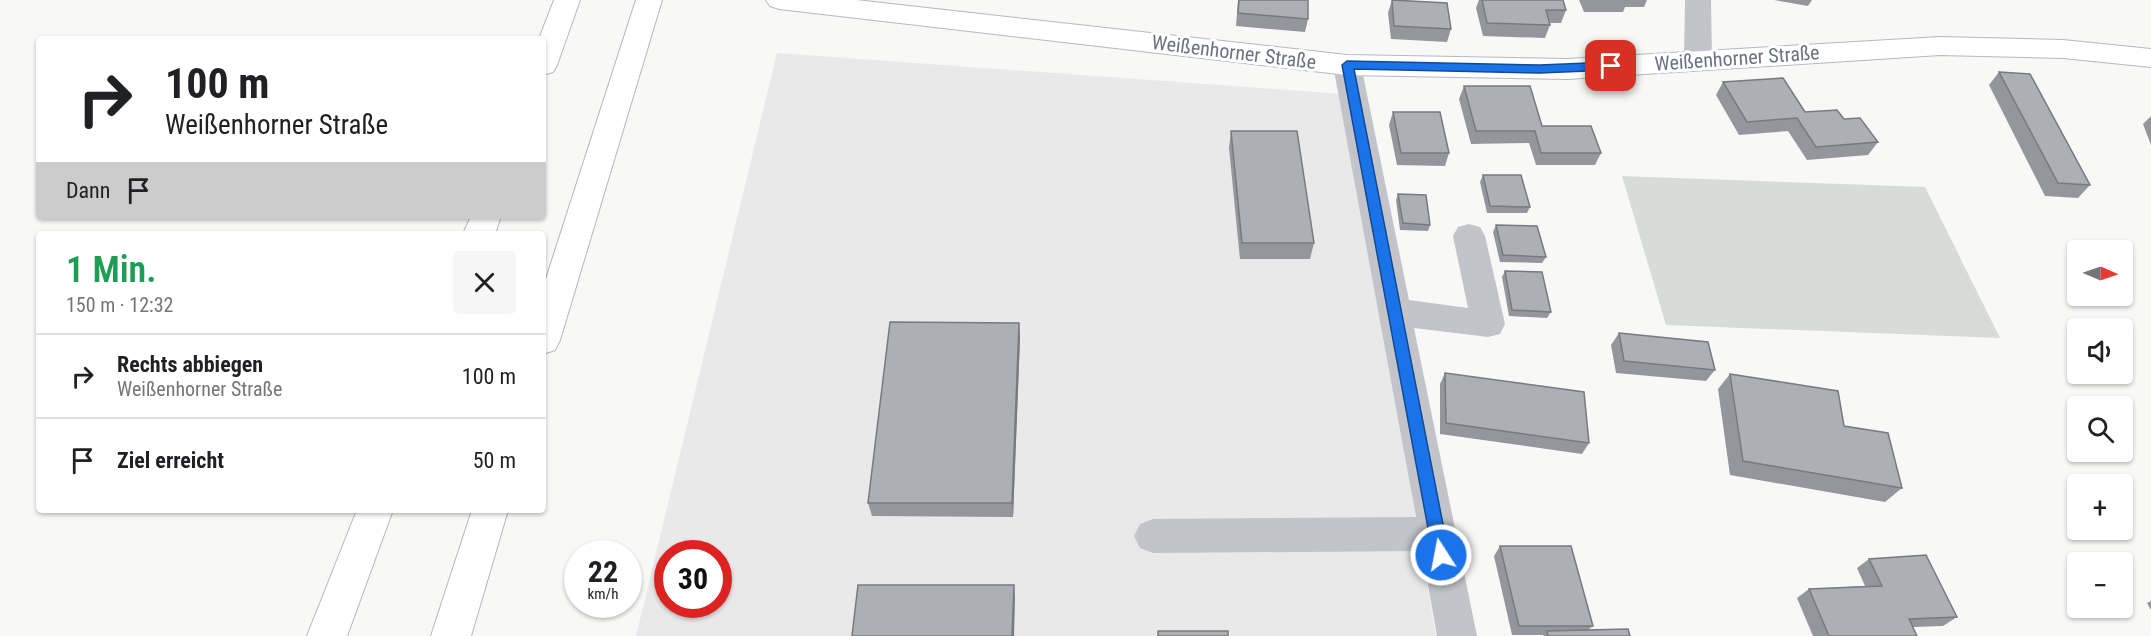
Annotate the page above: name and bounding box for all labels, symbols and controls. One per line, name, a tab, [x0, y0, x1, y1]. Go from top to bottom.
street label: Weißenhorner Straße	[1150, 30, 1318, 74]
pin	[1585, 40, 1636, 91]
street label: Weißenhorner Straße	[1654, 40, 1820, 76]
icon: arrive	[1594, 49, 1627, 82]
text: 100 m	[165, 59, 270, 108]
icon: right	[66, 60, 144, 138]
text: Weißenhorner Straße	[165, 109, 388, 141]
icon: arrive	[122, 174, 155, 207]
text: Dann	[66, 178, 110, 203]
north arrow	[2067, 240, 2133, 306]
map controls	[2067, 240, 2133, 618]
text: 1 Min.	[66, 249, 156, 291]
button: close	[453, 251, 516, 314]
text: 150 m · 12:32	[66, 293, 173, 317]
button: sound	[2067, 318, 2133, 384]
text: Rechts abbiegen	[117, 352, 263, 377]
icon: right	[66, 360, 99, 393]
text: 100 m	[462, 364, 516, 389]
text: Weißenhorner Straße	[117, 377, 282, 401]
button: search	[2067, 396, 2133, 462]
icon: arrive	[66, 444, 99, 477]
text: Ziel erreicht	[117, 448, 224, 473]
text: 50 m	[473, 448, 516, 473]
button: +	[2067, 474, 2133, 540]
position arrow	[1409, 523, 1473, 587]
speed limit sign: 30	[654, 540, 732, 618]
button: −	[2067, 552, 2133, 618]
text: 22	[588, 554, 618, 589]
text: km/h	[588, 585, 618, 603]

